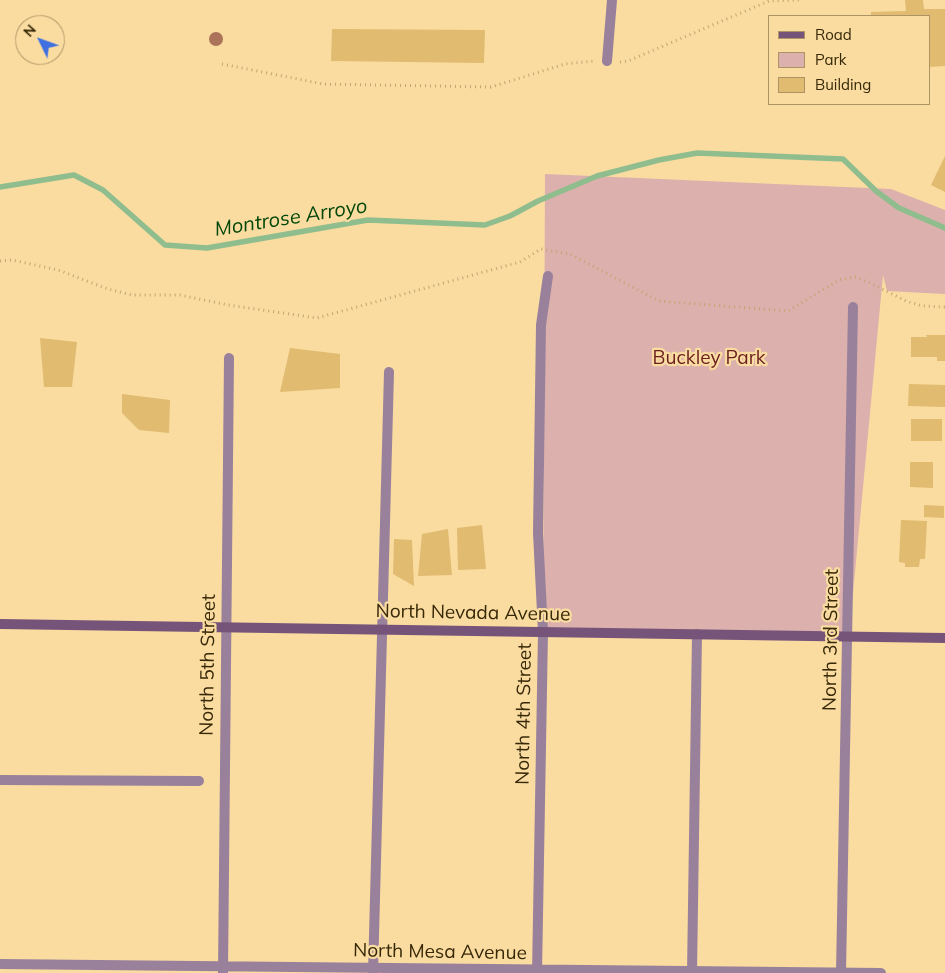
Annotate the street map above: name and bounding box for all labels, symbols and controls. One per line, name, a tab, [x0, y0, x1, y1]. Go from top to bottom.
north arrow	[15, 15, 65, 65]
legend	[768, 15, 930, 105]
text: N	[19, 21, 40, 41]
text: Road	[815, 25, 852, 44]
text: Park	[815, 50, 847, 69]
text: Building	[815, 75, 871, 94]
water label: Montrose Arroyo	[213, 194, 369, 242]
park label: Buckley Park	[653, 347, 765, 369]
street label: North 3rd Street	[818, 569, 844, 711]
street label: North 5th Street	[195, 594, 221, 736]
street label: North Nevada Avenue	[375, 600, 571, 626]
street label: North 4th Street	[511, 643, 537, 785]
street label: North Mesa Avenue	[353, 939, 527, 965]

